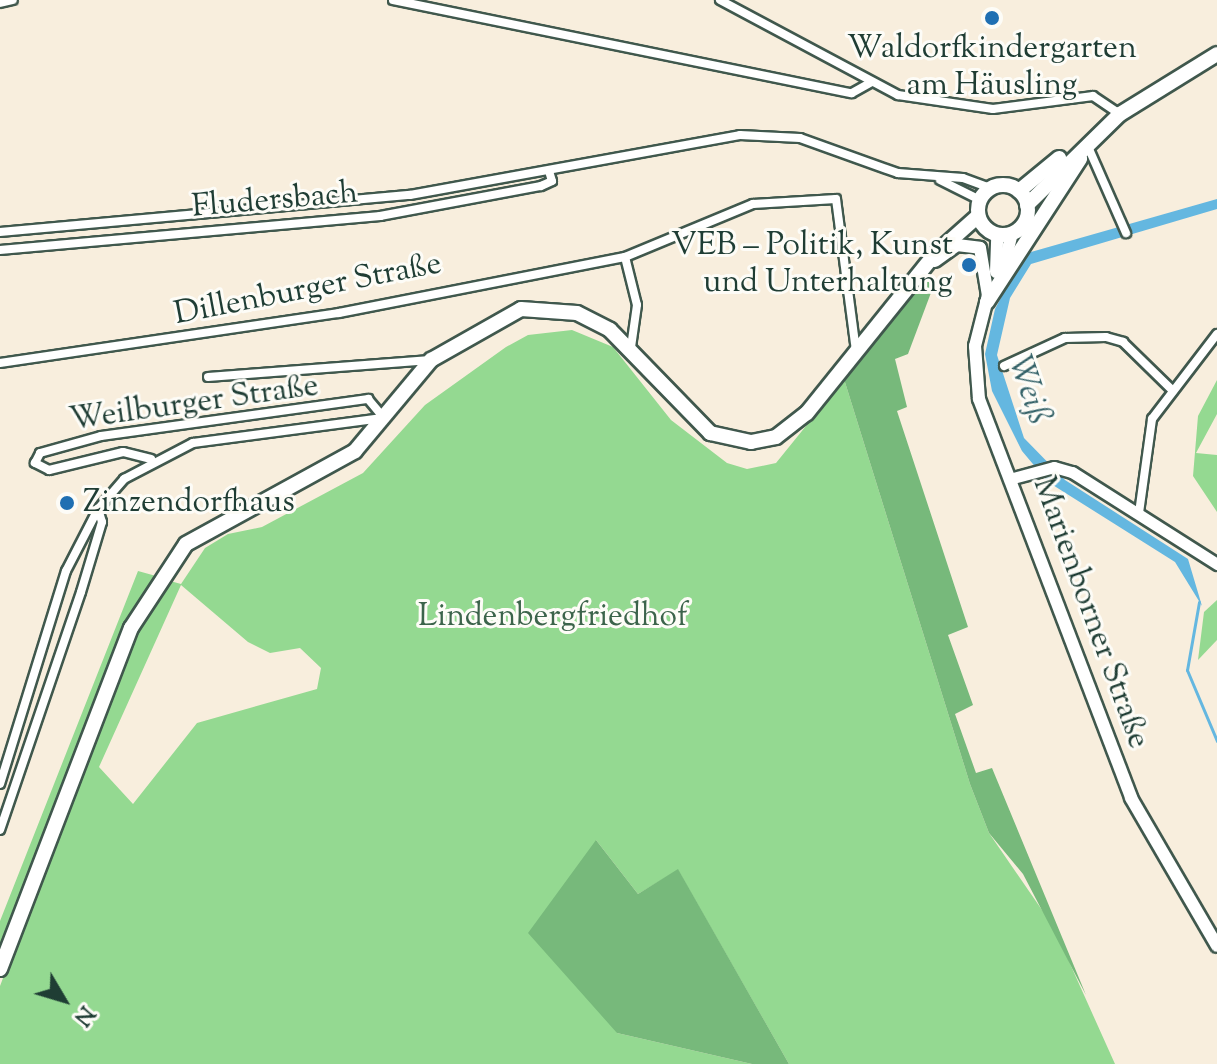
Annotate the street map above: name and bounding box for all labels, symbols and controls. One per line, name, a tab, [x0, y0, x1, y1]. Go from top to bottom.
marker: Waldorfkindergarten am Häusling	[983, 9, 1001, 27]
place label: Waldorfkindergarten am Häusling	[847, 31, 1137, 106]
street label: Fludersbach	[190, 175, 360, 227]
place label: VEB – Politik, Kunst und Unterhaltung	[671, 228, 953, 303]
street label: Dillenburger Straße	[171, 245, 445, 335]
marker: VEB – Politik, Kunst und Unterhaltung	[960, 256, 978, 274]
water label: Weiß	[997, 350, 1059, 430]
street label: Weilburger Straße	[67, 368, 321, 440]
street label: Marienborner Straße	[1023, 472, 1157, 754]
place label: Zinzendorfhaus	[83, 484, 295, 522]
marker: Zinzendorfhaus	[58, 494, 76, 512]
park label: Lindenbergfriedhof	[418, 598, 688, 636]
north arrow	[24, 960, 104, 1040]
text: N	[65, 998, 101, 1032]

